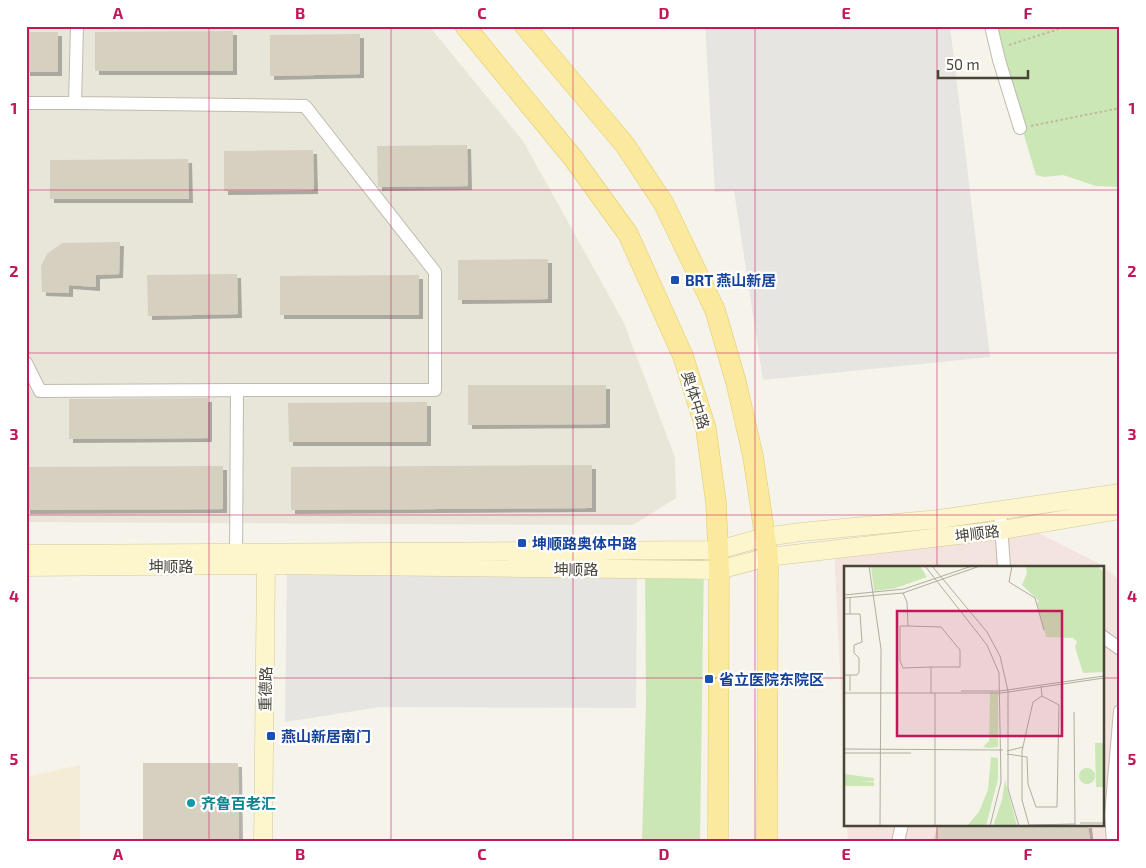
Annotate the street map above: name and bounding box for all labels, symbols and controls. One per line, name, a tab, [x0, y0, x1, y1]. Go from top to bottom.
text: A	[113, 3, 124, 22]
text: B	[295, 3, 305, 22]
text: C	[477, 3, 487, 22]
text: D	[659, 3, 670, 22]
text: E	[841, 3, 851, 22]
text: F	[1024, 3, 1033, 22]
scale bar	[938, 48, 1028, 80]
text: 50 m	[946, 55, 980, 73]
text: 1	[11, 98, 17, 117]
text: 1	[1129, 98, 1135, 117]
text: 2	[9, 261, 19, 280]
text: 2	[1127, 261, 1137, 280]
place label: BRT 燕山新居	[685, 271, 776, 289]
marker: BRT 燕山新居	[669, 274, 681, 286]
street label: 奥体中路	[679, 369, 713, 431]
text: 3	[9, 424, 19, 443]
text: 3	[1127, 424, 1137, 443]
street label: 坤顺路	[954, 521, 1000, 545]
place label: 坤顺路奥体中路	[532, 534, 637, 552]
marker: 坤顺路奥体中路	[516, 537, 528, 549]
street label: 坤顺路	[148, 557, 194, 575]
street label: 坤顺路	[553, 560, 599, 578]
inset map	[844, 566, 1104, 826]
text: 4	[9, 586, 19, 605]
text: 4	[1127, 586, 1137, 605]
street label: 重德路	[256, 666, 274, 712]
place label: 省立医院东院区	[719, 670, 824, 688]
marker: 省立医院东院区	[703, 673, 715, 685]
place label: 燕山新居南门	[281, 727, 371, 745]
marker: 燕山新居南门	[265, 730, 277, 742]
text: 5	[10, 749, 19, 768]
text: 5	[1128, 749, 1137, 768]
place label: 齐鲁百老汇	[201, 794, 276, 812]
marker: 齐鲁百老汇	[185, 797, 197, 809]
text: A	[113, 844, 124, 863]
text: B	[295, 844, 305, 863]
text: C	[477, 844, 487, 863]
text: D	[659, 844, 670, 863]
text: E	[841, 844, 851, 863]
text: F	[1024, 844, 1033, 863]

